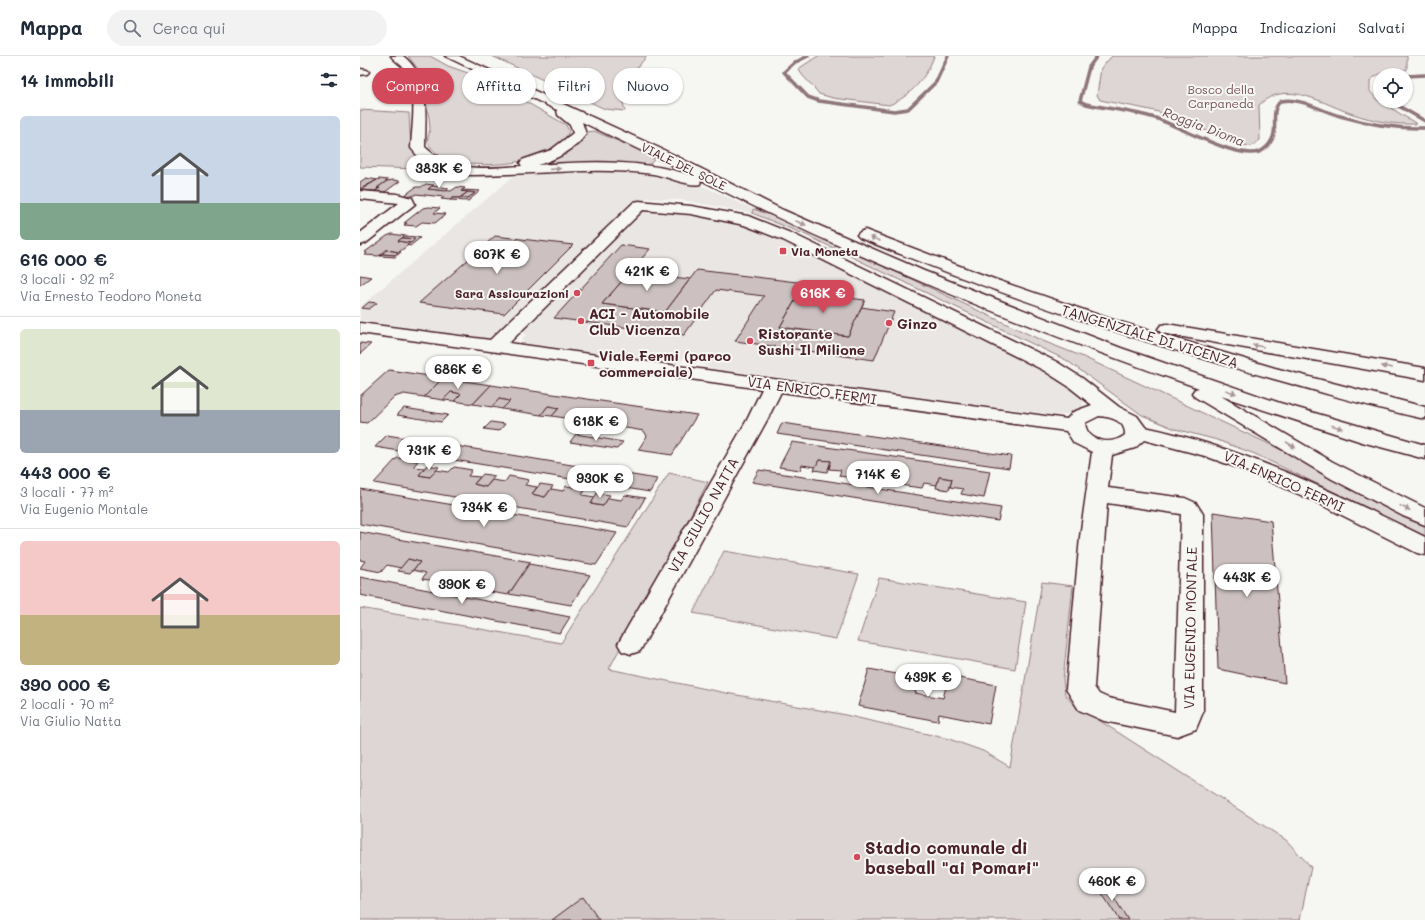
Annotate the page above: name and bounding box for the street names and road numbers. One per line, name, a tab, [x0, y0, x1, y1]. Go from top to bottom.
street label: VIALE DEL SOLE	[639, 138, 729, 194]
street label: TANGENZIALE DI VICENZA	[1059, 300, 1241, 372]
street label: VIA ENRICO FERMI	[746, 372, 878, 408]
street label: VIA ENRICO FERMI	[1221, 446, 1347, 516]
street label: VIA GIULIO NATTA	[663, 454, 743, 576]
street label: VIA EUGENIO MONTALE	[1179, 547, 1201, 709]

